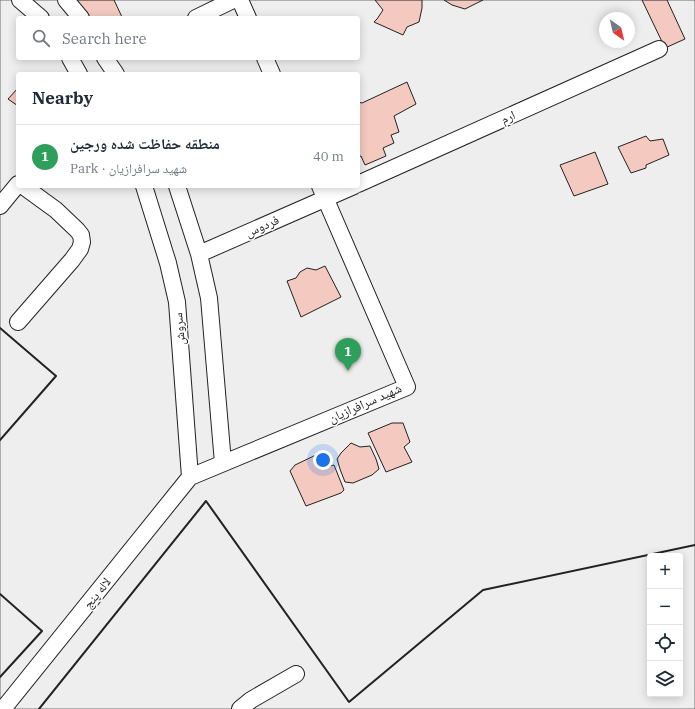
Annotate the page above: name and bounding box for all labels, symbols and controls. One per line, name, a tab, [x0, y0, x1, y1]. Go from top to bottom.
north arrow	[599, 12, 635, 48]
search box	[16, 16, 360, 60]
icon: search	[30, 27, 52, 49]
text: Search here	[62, 29, 147, 48]
text: Nearby	[32, 87, 93, 109]
street label: ارم	[498, 106, 518, 128]
text: منطقه حفاظت شده ورجین	[70, 134, 220, 153]
text: 1	[41, 148, 49, 165]
text: 40 m	[313, 148, 344, 165]
text: Park · شهید سرافرازیان	[70, 160, 187, 177]
street label: فردوس	[242, 211, 282, 241]
street label: سروش	[169, 312, 189, 346]
pin: 1	[335, 338, 361, 371]
street label: شهید سرافرازیان	[326, 379, 404, 427]
your location	[313, 450, 333, 470]
map controls	[647, 553, 683, 697]
button: +	[647, 553, 683, 589]
street label: لاله پنج	[79, 574, 116, 613]
button: −	[647, 589, 683, 625]
button: locate	[647, 625, 683, 661]
button: layers	[647, 661, 683, 697]

